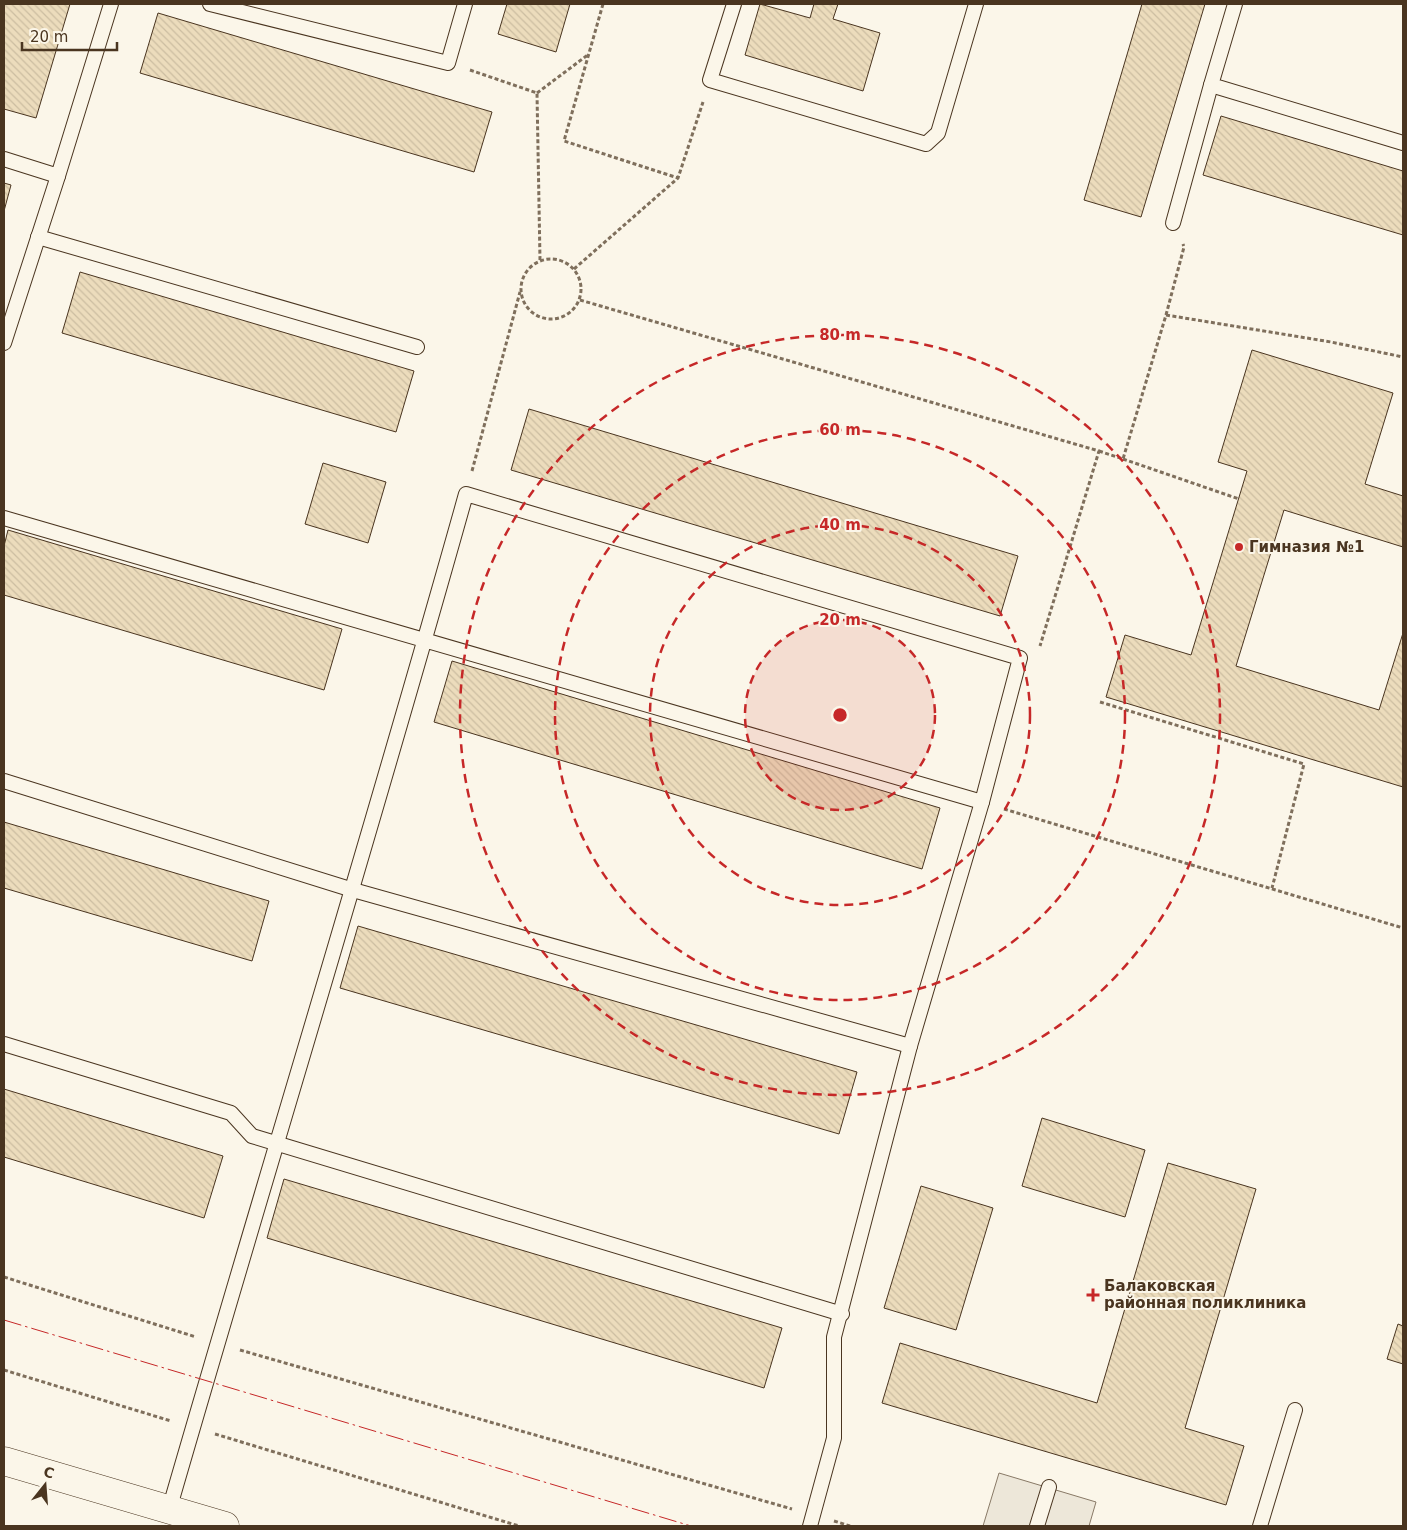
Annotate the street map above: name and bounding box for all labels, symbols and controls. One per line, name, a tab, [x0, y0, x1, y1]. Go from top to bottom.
scale bar	[22, 20, 118, 52]
text: 20 m	[30, 28, 68, 46]
text: 80 m	[819, 326, 861, 344]
text: 60 m	[819, 421, 861, 439]
text: 40 m	[819, 516, 861, 534]
place label: Гимназия №1	[1249, 538, 1364, 556]
marker: Гимназия №1	[1233, 541, 1245, 553]
text: 20 m	[819, 611, 861, 629]
centre of rings	[831, 706, 849, 724]
place label: Балаковская районная поликлиника	[1104, 1277, 1306, 1312]
marker: Балаковская районная поликлиника	[1086, 1288, 1100, 1302]
north arrow	[20, 1460, 70, 1510]
text: С	[42, 1463, 56, 1482]

